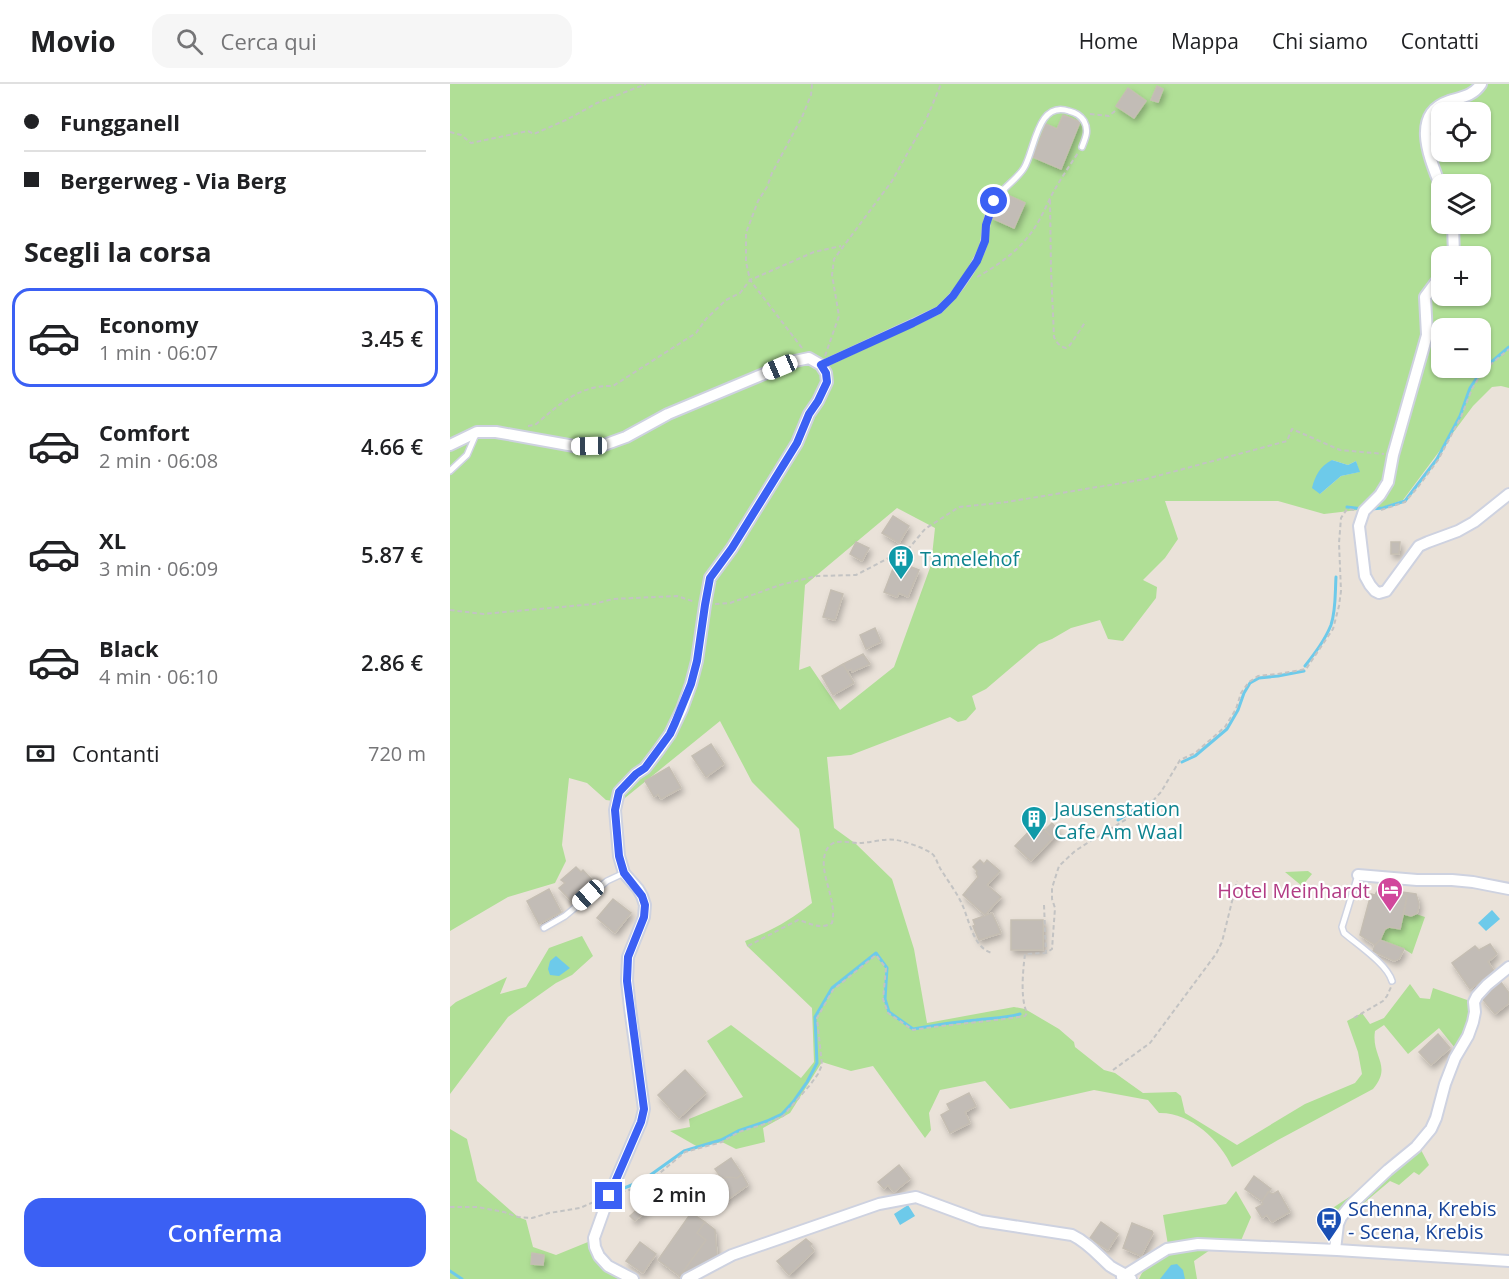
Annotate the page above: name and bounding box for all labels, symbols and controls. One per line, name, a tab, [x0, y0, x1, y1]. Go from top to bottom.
search box	[152, 14, 572, 68]
text: Movio	[30, 22, 116, 60]
icon: search	[173, 25, 206, 58]
text: Cerca qui	[221, 26, 317, 56]
text: Home	[1079, 27, 1138, 55]
text: Mappa	[1171, 27, 1239, 55]
text: Chi siamo	[1272, 27, 1368, 55]
text: Contatti	[1401, 27, 1479, 55]
map controls	[1431, 102, 1491, 378]
button: locate	[1431, 102, 1491, 162]
text: Fungganell	[60, 107, 180, 137]
text: Bergerweg - Via Berg	[60, 165, 286, 195]
button: layers	[1431, 174, 1491, 234]
route start	[980, 187, 1007, 214]
text: Scegli la corsa	[24, 233, 212, 270]
button: +	[1431, 246, 1491, 306]
text: Economy	[99, 309, 198, 339]
icon: car	[27, 311, 81, 365]
button: −	[1431, 318, 1491, 378]
text: 3.45 €	[361, 323, 423, 353]
text: 1 min · 06:07	[99, 339, 218, 366]
car	[760, 352, 800, 382]
text: Comfort	[99, 417, 190, 447]
icon: car	[27, 419, 81, 473]
text: 4.66 €	[361, 431, 423, 461]
car	[571, 437, 607, 455]
text: 2 min · 06:08	[99, 447, 218, 474]
text: XL	[99, 525, 126, 555]
icon: car	[27, 527, 81, 581]
text: 5.87 €	[361, 539, 423, 569]
building icon: Tamelehof	[886, 543, 916, 581]
place label: Tamelehof	[920, 545, 1020, 572]
text: 3 min · 06:09	[99, 555, 218, 582]
text: Black	[99, 633, 159, 663]
icon: car	[27, 635, 81, 689]
text: 2.86 €	[361, 647, 423, 677]
text: 4 min · 06:10	[99, 663, 218, 690]
icon: cash	[24, 737, 57, 770]
text: Contanti	[72, 738, 160, 768]
text: 720 m	[368, 740, 426, 767]
place label: Jausenstation Cafe Am Waal	[1052, 795, 1183, 845]
building icon: Jausenstation Cafe Am Waal	[1019, 804, 1049, 842]
hotel icon: Hotel Meinhardt	[1375, 875, 1405, 913]
car	[569, 876, 607, 914]
place label: Hotel Meinhardt	[1217, 877, 1370, 904]
callout: 2 min	[630, 1175, 729, 1217]
text: 2 min	[653, 1181, 707, 1208]
route end	[595, 1182, 622, 1209]
place label: Schenna, Krebis - Scena, Krebis	[1348, 1195, 1497, 1245]
button: Conferma	[24, 1198, 426, 1267]
bus stop icon: Schenna, Krebis - Scena, Krebis	[1314, 1205, 1344, 1243]

